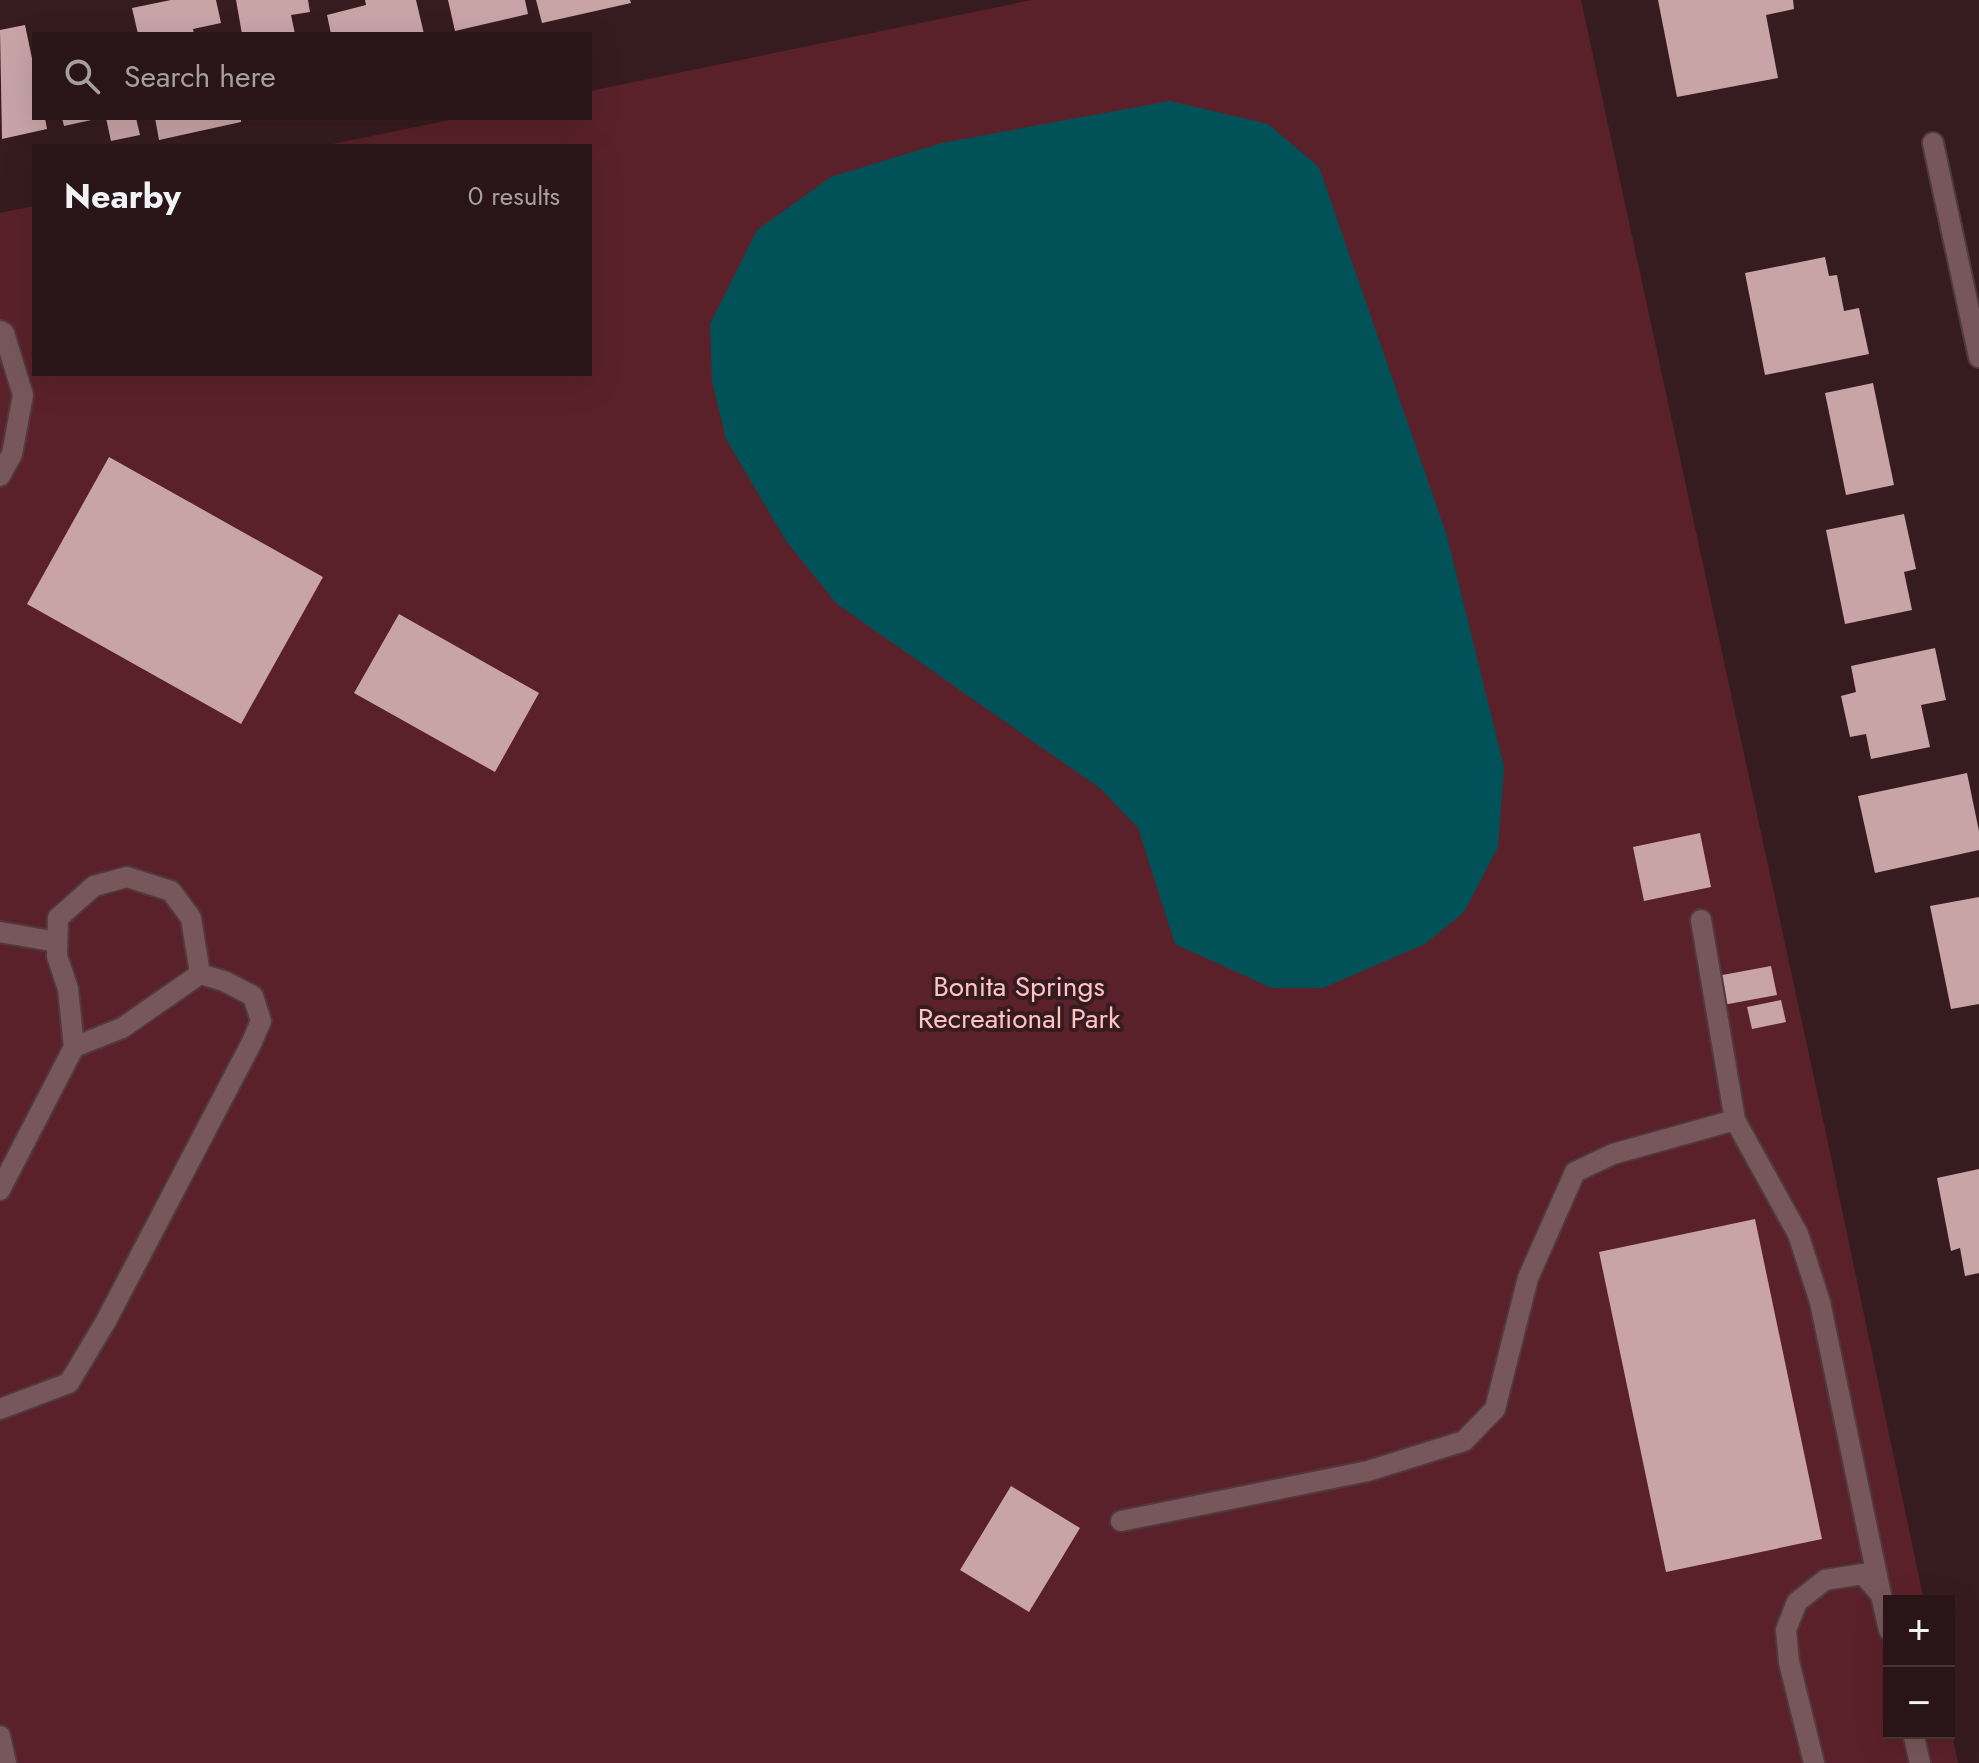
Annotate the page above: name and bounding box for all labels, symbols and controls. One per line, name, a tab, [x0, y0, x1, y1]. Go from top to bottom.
search box	[32, 32, 592, 120]
icon: search	[60, 54, 104, 98]
text: Search here	[124, 55, 276, 98]
text: Nearby	[64, 172, 181, 221]
text: 0 results	[468, 177, 560, 215]
park label: Bonita Springs Recreational Park	[918, 966, 1121, 1039]
map controls	[1883, 1595, 1955, 1739]
button: +	[1883, 1595, 1955, 1667]
button: −	[1883, 1667, 1955, 1739]

